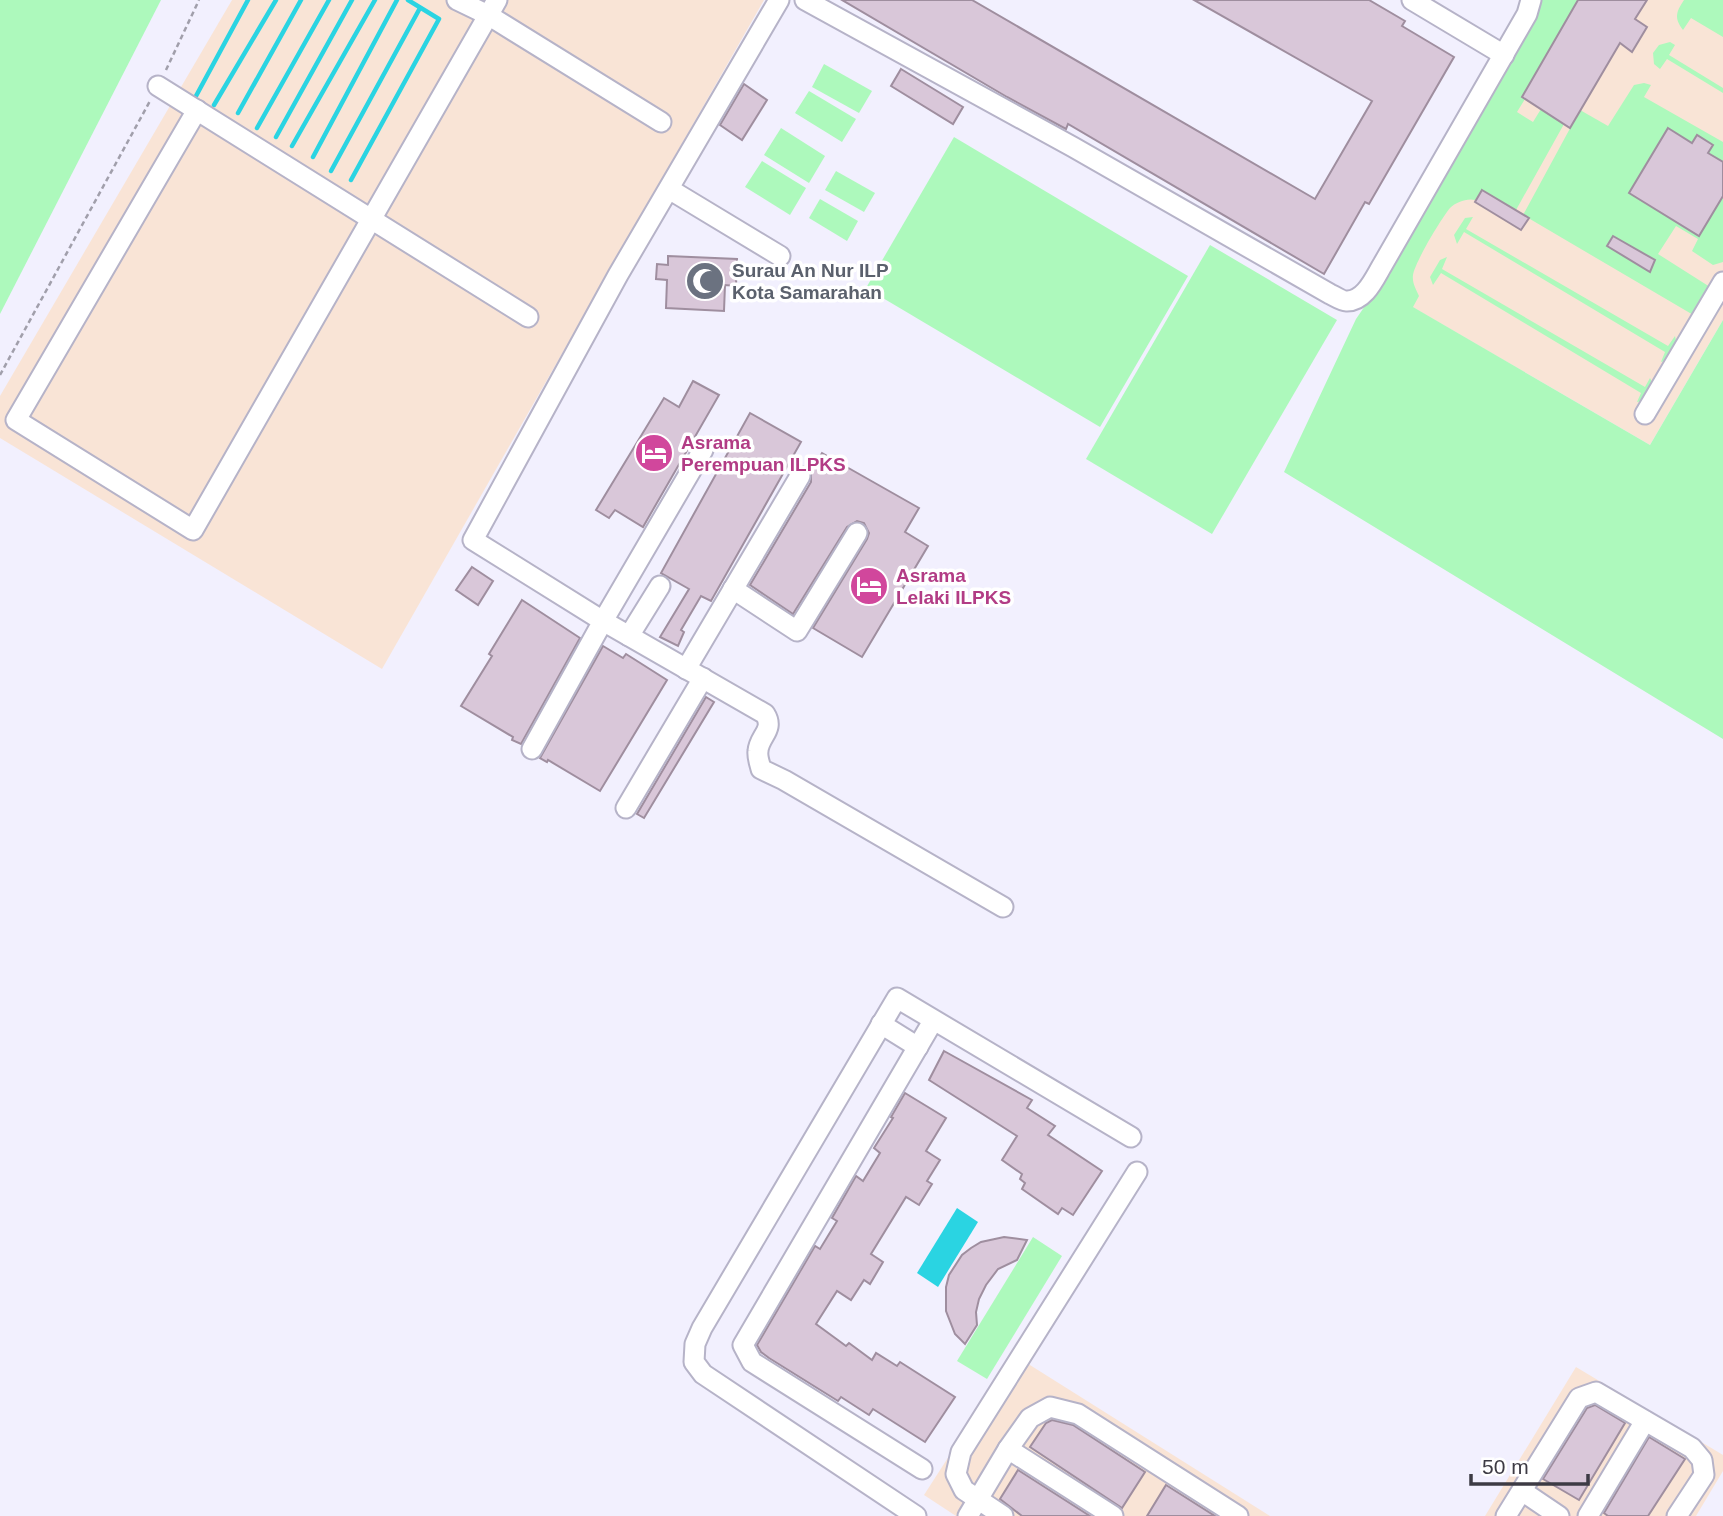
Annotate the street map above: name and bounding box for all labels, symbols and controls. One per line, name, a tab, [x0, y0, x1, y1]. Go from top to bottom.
mosque icon: Surau An Nur ILP Kota Samarahan	[684, 260, 726, 302]
place label: Surau An Nur ILP Kota Samarahan	[732, 260, 889, 303]
hotel icon: Asrama Perempuan ILPKS	[633, 432, 675, 474]
place label: Asrama Perempuan ILPKS	[681, 432, 846, 475]
hotel icon: Asrama Lelaki ILPKS	[848, 565, 890, 607]
place label: Asrama Lelaki ILPKS	[896, 565, 1011, 608]
scale bar	[1471, 1442, 1588, 1486]
text: 50 m	[1482, 1455, 1529, 1478]

